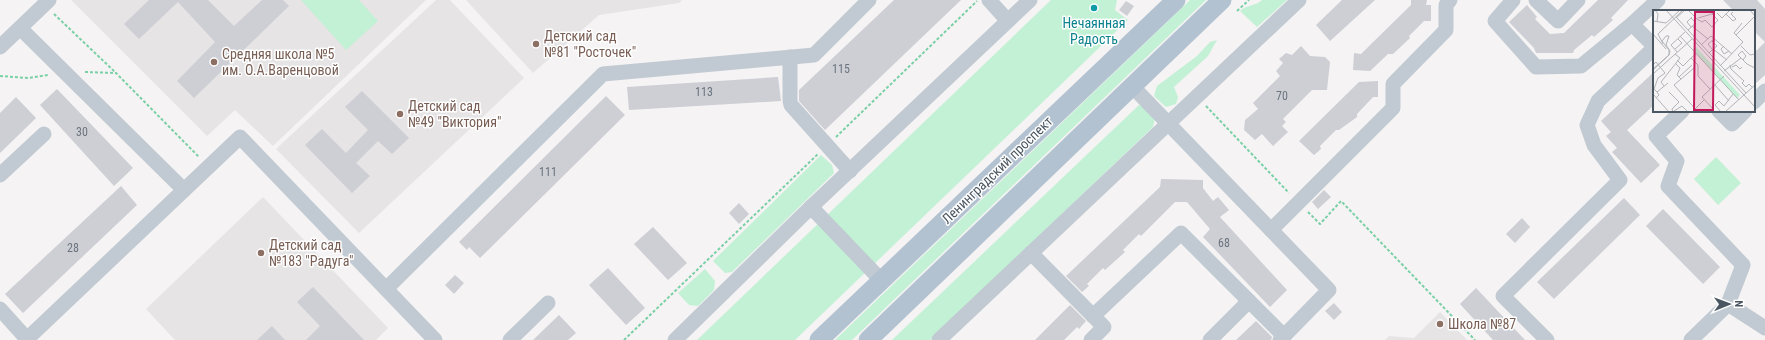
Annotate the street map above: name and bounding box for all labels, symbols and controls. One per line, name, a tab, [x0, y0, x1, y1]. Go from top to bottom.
marker: Нечаянная Радость	[1089, 3, 1099, 13]
inset map	[1653, 10, 1755, 112]
place label: Нечаянная Радость	[1062, 15, 1126, 47]
place label: Детский сад №81 "Росточек"	[544, 28, 636, 60]
marker: Детский сад №81 "Росточек"	[531, 39, 541, 49]
place label: Средняя школа №5 им. О.А.Варенцовой	[222, 46, 339, 78]
marker: Средняя школа №5 им. О.А.Варенцовой	[209, 57, 219, 67]
house number: 115	[832, 62, 850, 76]
house number: 113	[695, 85, 713, 99]
house number: 70	[1276, 89, 1288, 103]
place label: Детский сад №49 "Виктория"	[408, 98, 501, 130]
marker: Детский сад №49 "Виктория"	[395, 109, 405, 119]
street label: Ленинградский проспект	[938, 113, 1056, 227]
house number: 30	[76, 125, 88, 139]
house number: 111	[539, 165, 557, 179]
house number: 68	[1218, 236, 1230, 250]
place label: Детский сад №183 "Радуга"	[269, 237, 354, 269]
house number: 28	[67, 241, 79, 255]
marker: Детский сад №183 "Радуга"	[256, 248, 266, 258]
north arrow	[1709, 284, 1749, 324]
text: N	[1732, 300, 1745, 308]
place label: Школа №87	[1448, 316, 1516, 332]
marker: Школа №87	[1435, 319, 1445, 329]

